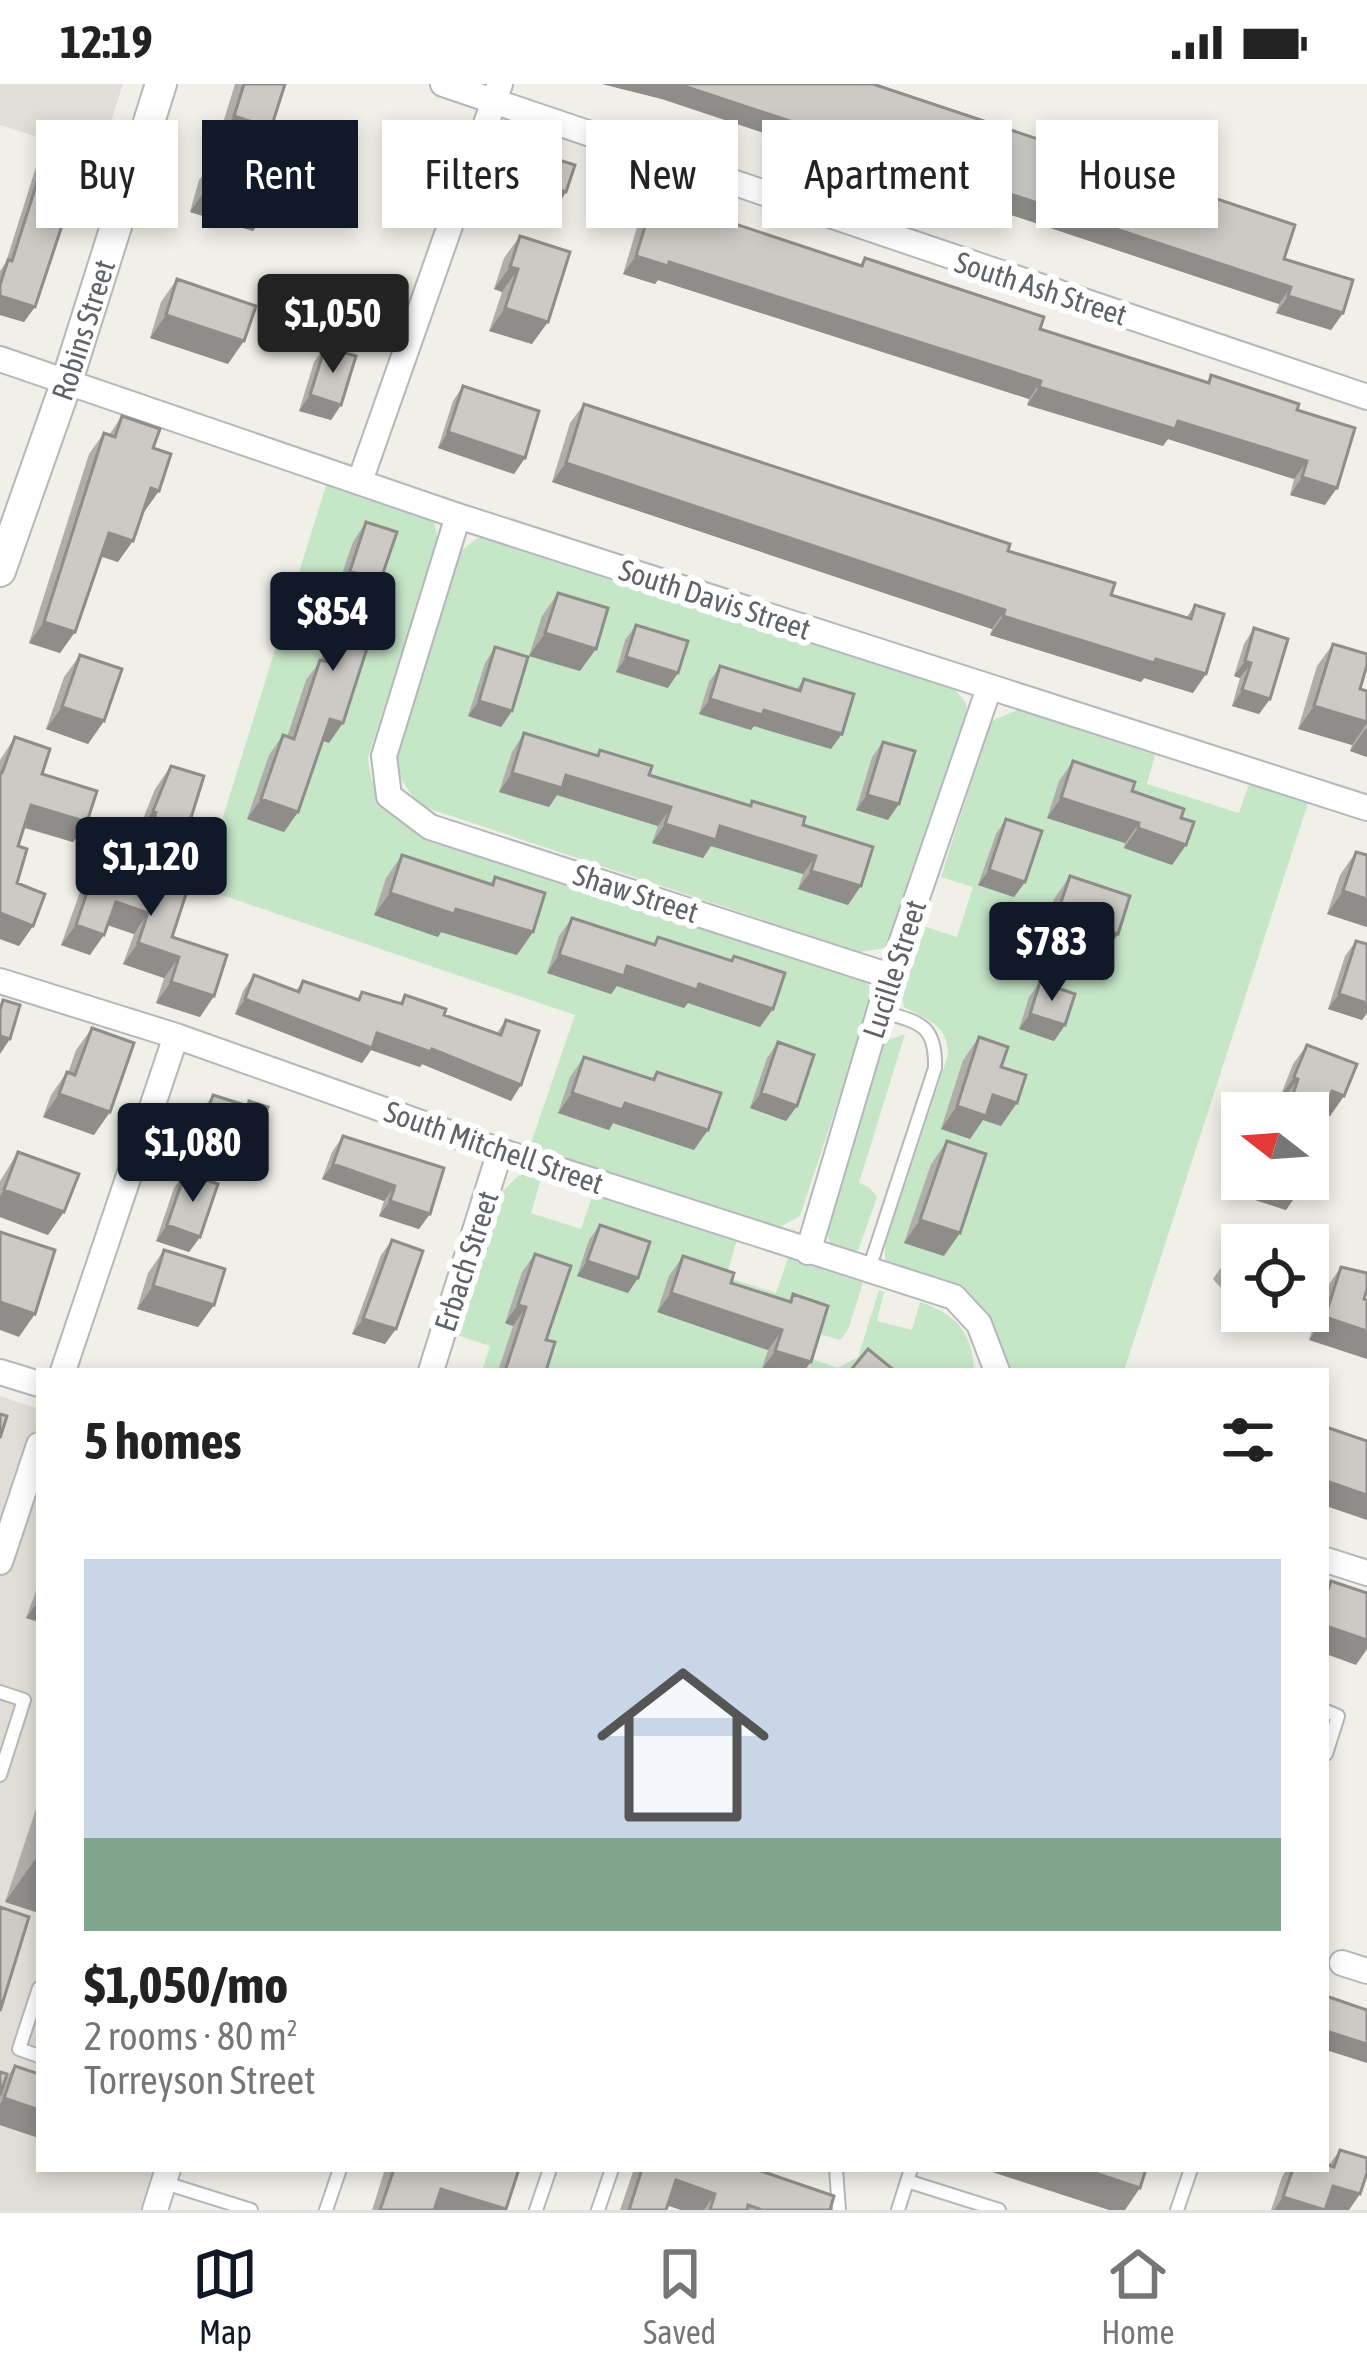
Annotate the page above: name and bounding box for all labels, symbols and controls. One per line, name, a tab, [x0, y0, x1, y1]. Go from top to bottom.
text: 12:19	[60, 16, 153, 68]
chip: Buy	[36, 120, 178, 228]
chip: Rent	[202, 120, 358, 228]
chip: Filters	[382, 120, 562, 228]
chip: New	[586, 120, 738, 228]
chip: Apartment	[762, 120, 1012, 228]
chip: House	[1036, 120, 1218, 228]
street label: South Ash Street	[951, 244, 1131, 332]
street label: Robins Street	[45, 256, 121, 405]
pin: $1,050	[235, 274, 431, 376]
text: $1,050	[285, 291, 381, 335]
street label: South Davis Street	[615, 552, 815, 646]
pin: $854	[262, 572, 404, 674]
text: $854	[297, 589, 369, 633]
pin: $1,120	[53, 817, 249, 919]
text: $1,120	[103, 834, 199, 878]
street label: Shaw Street	[569, 857, 703, 929]
street label: Lucille Street	[856, 896, 932, 1042]
pin: $783	[981, 902, 1123, 1004]
text: $783	[1016, 919, 1088, 963]
north arrow	[1221, 1092, 1329, 1200]
map controls	[1221, 1092, 1329, 1332]
street label: South Mitchell Street	[380, 1094, 608, 1200]
pin: $1,080	[95, 1103, 291, 1205]
text: $1,080	[145, 1120, 241, 1164]
street label: Erbach Street	[427, 1187, 505, 1335]
button: locate	[1221, 1224, 1329, 1332]
icon: filters	[1215, 1407, 1281, 1473]
text: 5 homes	[84, 1411, 242, 1470]
icon: home	[575, 1637, 791, 1853]
text: $1,050/mo	[84, 1955, 288, 2014]
text: 2 rooms · 80 m²	[84, 2014, 298, 2058]
text: Torreyson Street	[84, 2058, 315, 2102]
tab: Map	[192, 2241, 258, 2351]
tab: Saved	[643, 2241, 716, 2351]
tab: Home	[1101, 2241, 1175, 2351]

